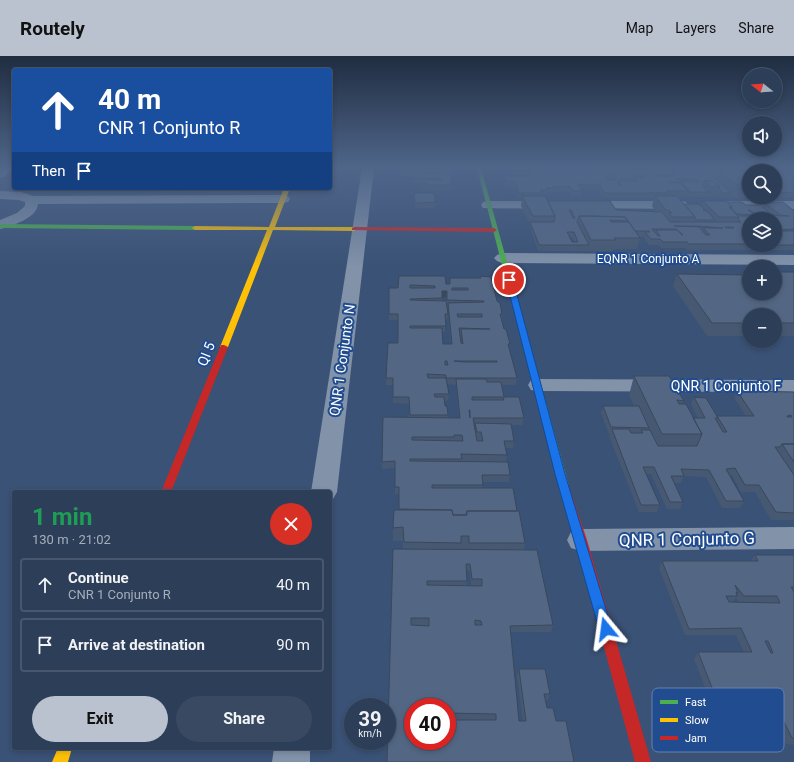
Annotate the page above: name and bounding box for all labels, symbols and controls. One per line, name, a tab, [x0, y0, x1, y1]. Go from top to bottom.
text: Routely	[20, 17, 85, 40]
text: Map	[626, 20, 653, 36]
text: Layers	[675, 20, 716, 36]
text: Share	[738, 20, 774, 36]
north arrow	[742, 68, 782, 108]
map controls	[742, 68, 782, 348]
text: 40 m	[98, 83, 161, 116]
icon: ahead	[32, 84, 84, 136]
button: sound	[742, 116, 782, 156]
text: CNR 1 Conjunto R	[98, 117, 240, 138]
icon: arrive	[73, 160, 95, 182]
text: Then	[32, 162, 65, 180]
button: search	[742, 164, 782, 204]
button: layers	[742, 212, 782, 252]
street label: EQNR 1 Conjunto A	[597, 252, 699, 266]
button: +	[742, 260, 782, 300]
pin	[492, 263, 526, 297]
icon: arrive	[498, 269, 520, 291]
street label: QNR 1 Conjunto N	[326, 303, 358, 417]
button: −	[742, 308, 782, 348]
street label: QI 5	[194, 339, 218, 368]
street label: QNR 1 Conjunto F	[671, 378, 781, 394]
text: 1 min	[32, 503, 92, 531]
button: close	[270, 503, 312, 545]
street label: QNR 1 Conjunto G	[619, 528, 755, 550]
text: 130 m · 21:02	[32, 532, 111, 547]
text: Continue	[68, 569, 129, 587]
icon: ahead	[34, 574, 56, 596]
text: 40 m	[276, 576, 310, 594]
text: CNR 1 Conjunto R	[68, 587, 171, 602]
position arrow	[585, 608, 627, 650]
icon: arrive	[34, 634, 56, 656]
text: Arrive at destination	[68, 636, 205, 654]
text: 90 m	[276, 636, 310, 654]
legend	[652, 688, 784, 752]
button: Exit	[32, 696, 168, 742]
button: Share	[176, 696, 312, 742]
text: Fast	[685, 696, 707, 709]
speed limit sign: 40	[404, 698, 456, 750]
text: 39	[359, 707, 381, 731]
text: Slow	[685, 714, 709, 727]
text: km/h	[358, 728, 382, 739]
text: Jam	[685, 732, 707, 745]

